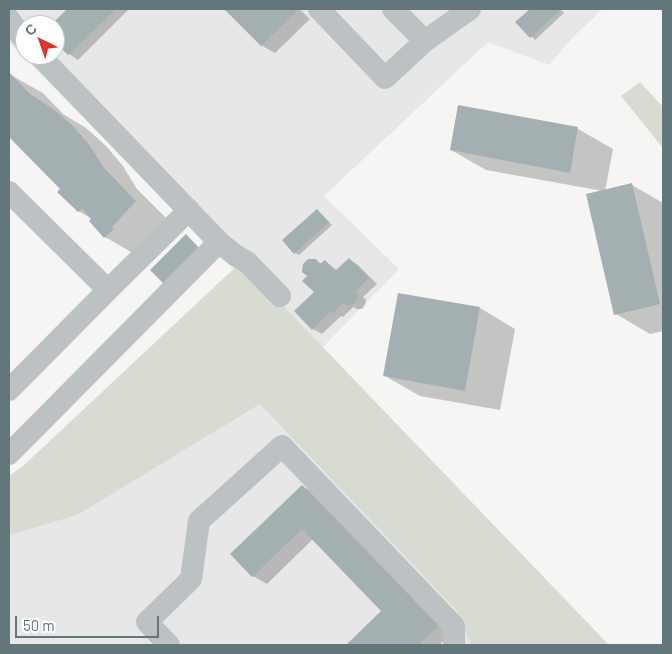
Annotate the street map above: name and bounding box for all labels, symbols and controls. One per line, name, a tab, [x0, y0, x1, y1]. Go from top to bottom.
north arrow	[15, 15, 65, 65]
text: С	[21, 20, 40, 39]
scale bar	[18, 606, 161, 638]
text: 50 m	[23, 616, 55, 634]

